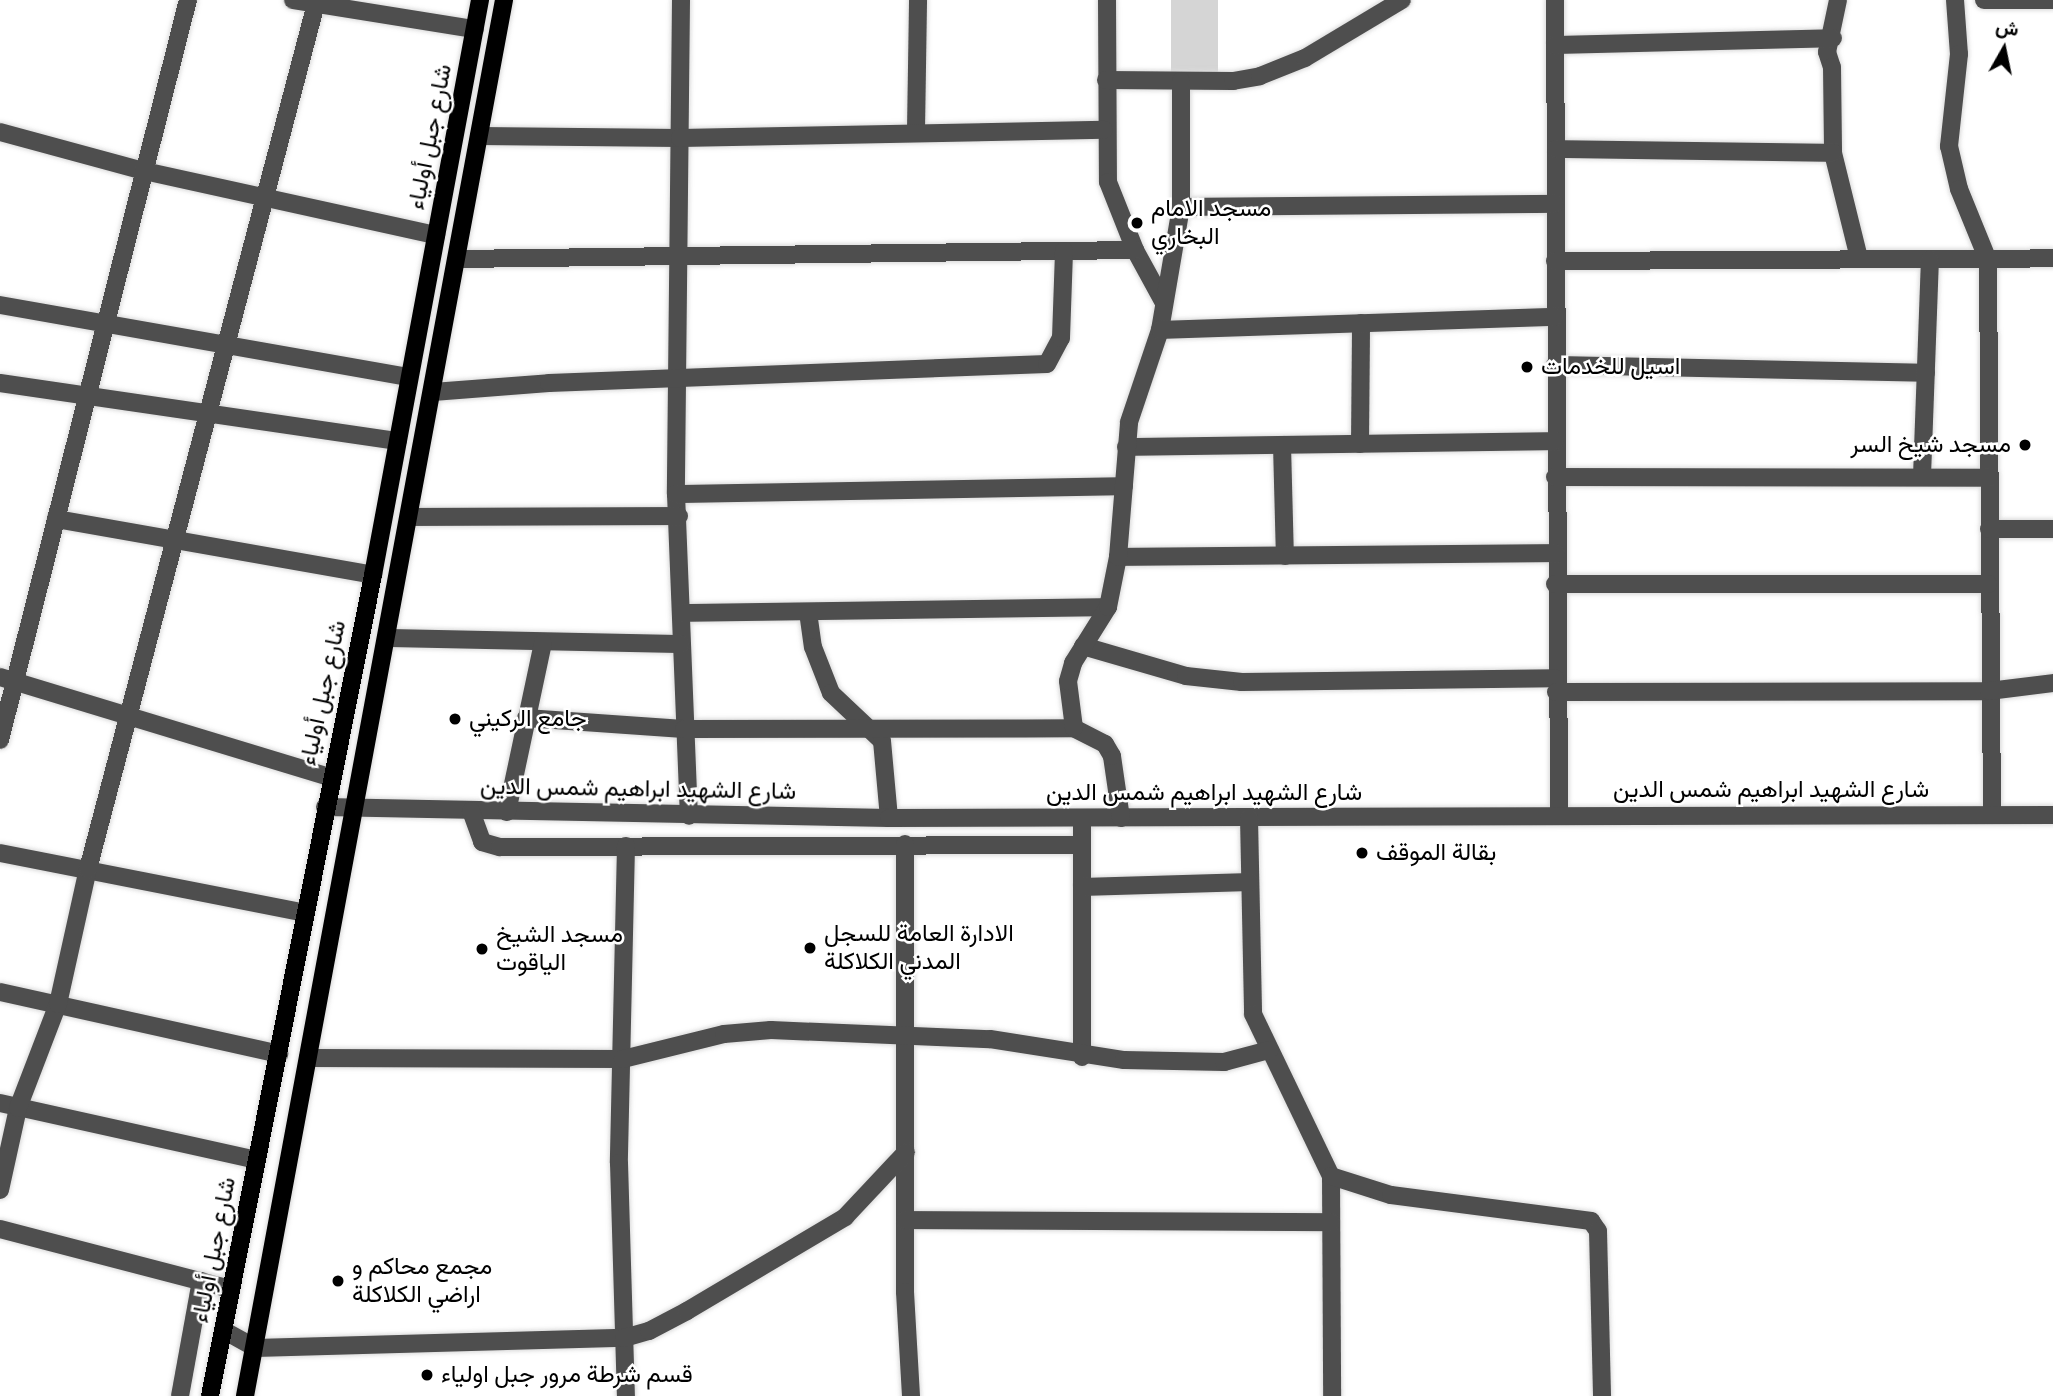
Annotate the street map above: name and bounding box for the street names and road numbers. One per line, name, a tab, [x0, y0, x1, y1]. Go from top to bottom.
street label: شارع جبل أولياء	[402, 62, 458, 212]
street label: شارع جبل أولياء	[294, 618, 352, 768]
street label: شارع الشهيد ابراهيم شمس الدين	[480, 772, 796, 806]
street label: شارع الشهيد ابراهيم شمس الدين	[1613, 776, 1929, 804]
street label: شارع الشهيد ابراهيم شمس الدين	[1046, 779, 1362, 807]
street label: شارع جبل أولياء	[186, 1175, 242, 1325]

